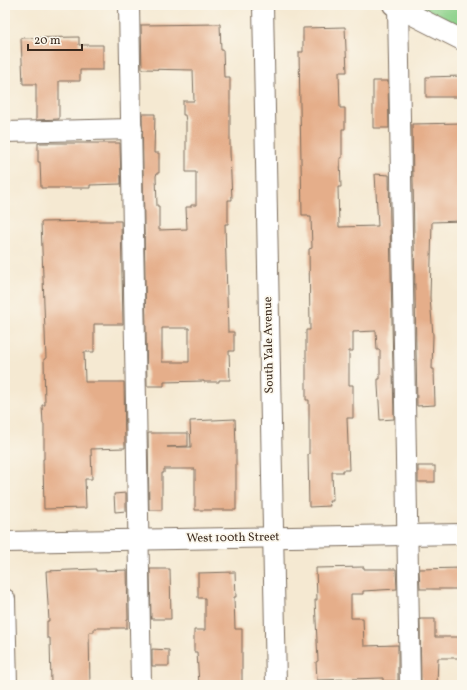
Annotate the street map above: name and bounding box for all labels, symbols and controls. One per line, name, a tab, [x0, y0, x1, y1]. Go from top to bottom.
scale bar	[28, 26, 82, 52]
text: 20 m	[34, 33, 61, 49]
street label: South Yale Avenue	[260, 296, 278, 394]
street label: West 100th Street	[186, 529, 280, 547]

